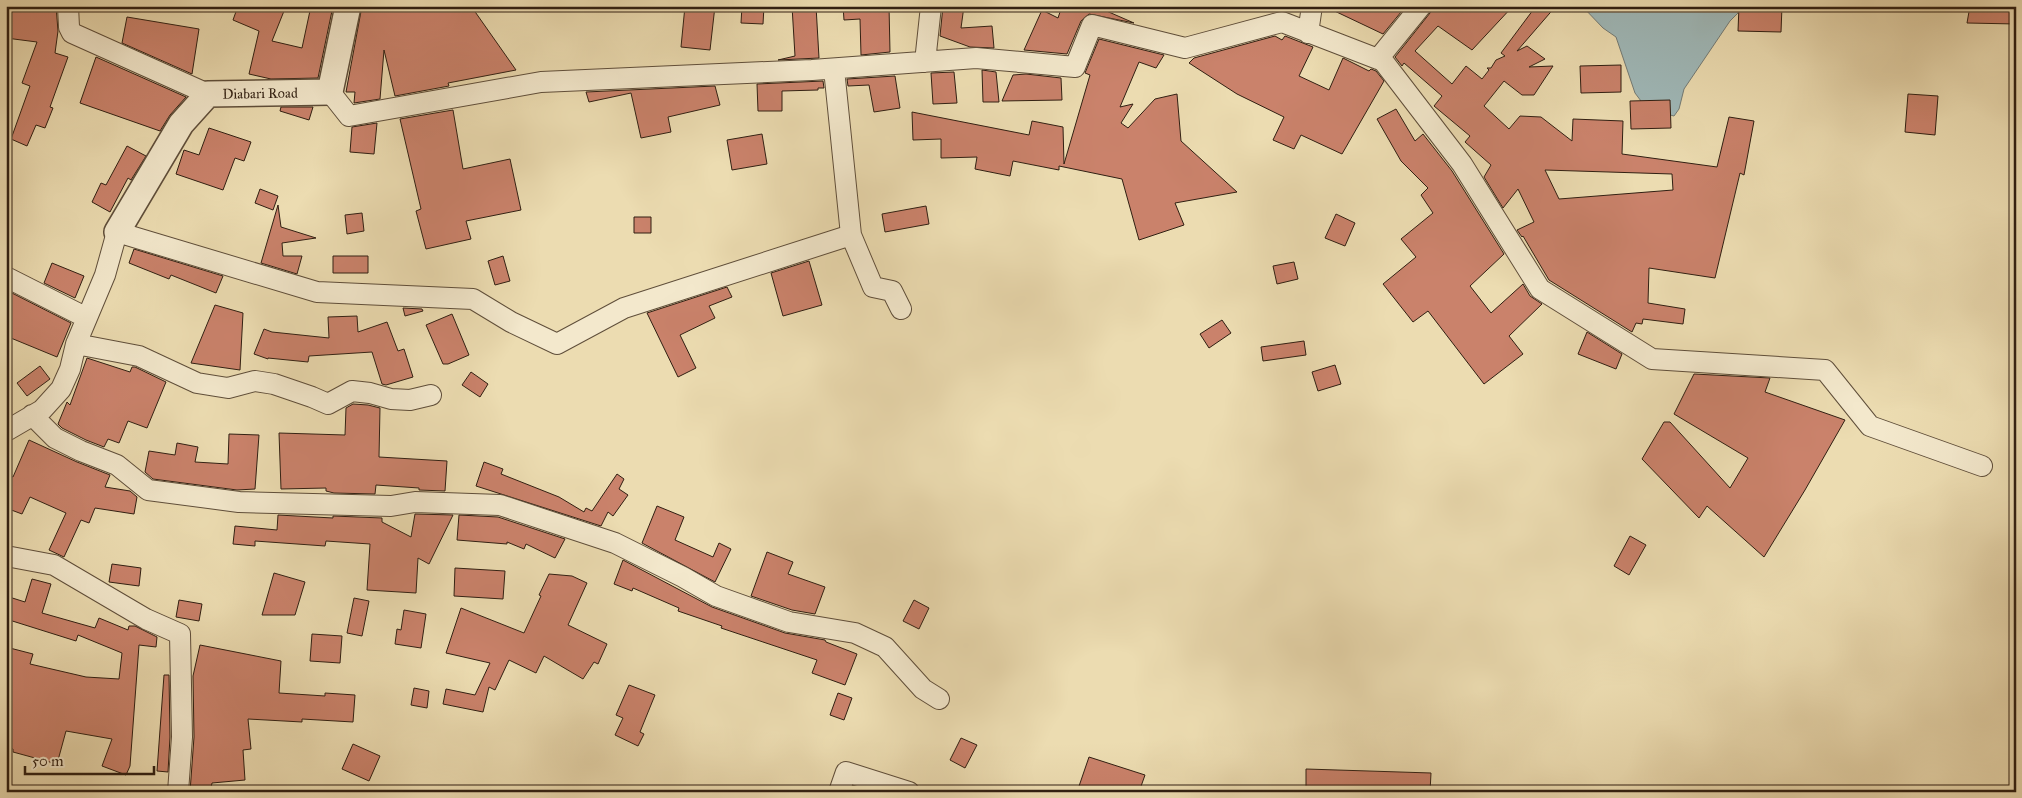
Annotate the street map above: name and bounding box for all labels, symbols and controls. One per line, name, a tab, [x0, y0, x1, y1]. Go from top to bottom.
street label: Diabari Road	[222, 84, 298, 102]
scale bar	[25, 743, 154, 775]
text: 50 m	[32, 752, 64, 770]

